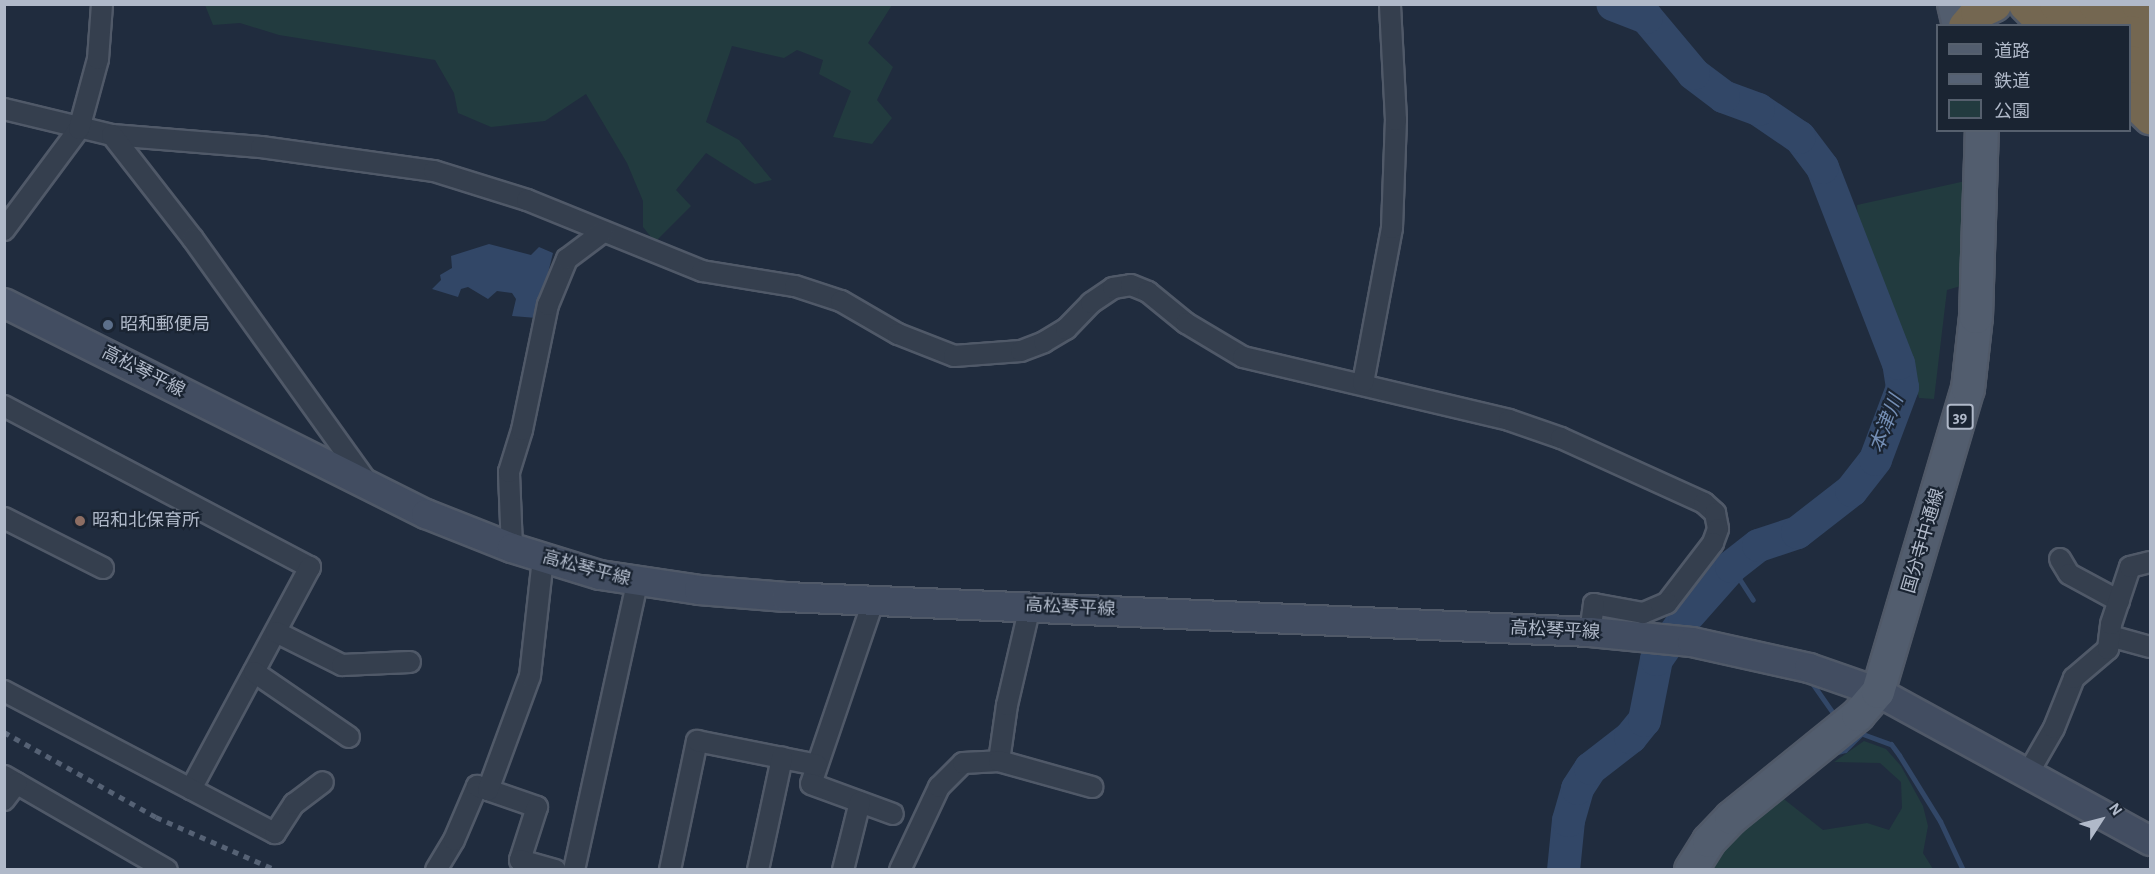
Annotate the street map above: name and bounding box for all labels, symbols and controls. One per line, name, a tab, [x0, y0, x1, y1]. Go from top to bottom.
legend	[1936, 24, 2131, 132]
text: 道路	[1994, 43, 2030, 61]
text: 鉄道	[1994, 73, 2030, 91]
text: 公園	[1994, 103, 2030, 121]
place label: 昭和郵便局	[120, 314, 210, 336]
marker: 昭和郵便局	[101, 318, 115, 332]
street label: 高松琴平線	[98, 342, 188, 402]
water label: 本津川	[1865, 392, 1909, 456]
road number: 39	[1946, 404, 1974, 430]
street label: 国分寺中通線	[1899, 486, 1949, 596]
place label: 昭和北保育所	[92, 510, 200, 532]
marker: 昭和北保育所	[73, 514, 87, 528]
street label: 高松琴平線	[540, 547, 632, 591]
street label: 高松琴平線	[1024, 595, 1116, 621]
street label: 高松琴平線	[1509, 618, 1601, 644]
north arrow	[2071, 790, 2131, 850]
text: N	[2106, 800, 2125, 819]

